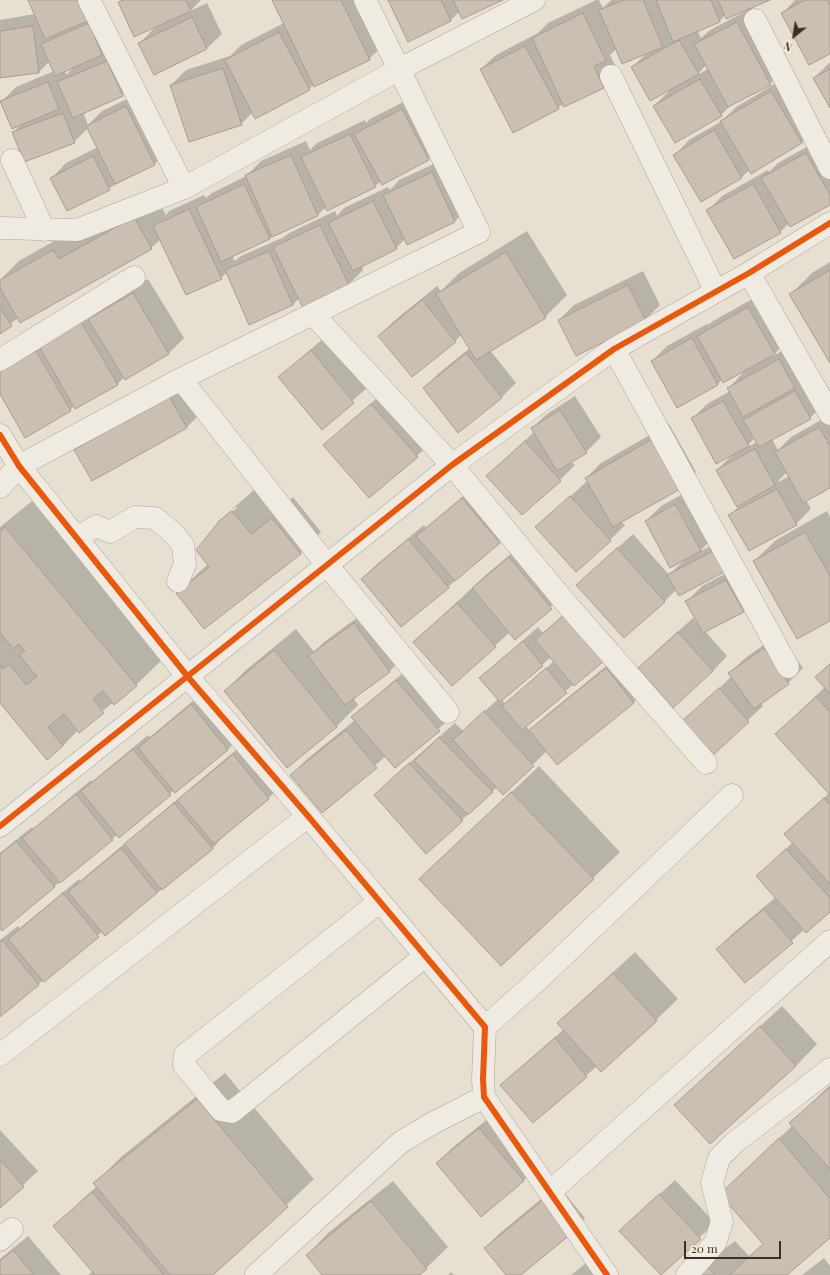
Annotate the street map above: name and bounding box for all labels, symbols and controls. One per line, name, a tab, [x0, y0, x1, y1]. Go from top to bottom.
north arrow	[774, 16, 814, 56]
text: N	[781, 38, 795, 55]
scale bar	[686, 1233, 783, 1259]
text: 20 m	[691, 1240, 718, 1256]

